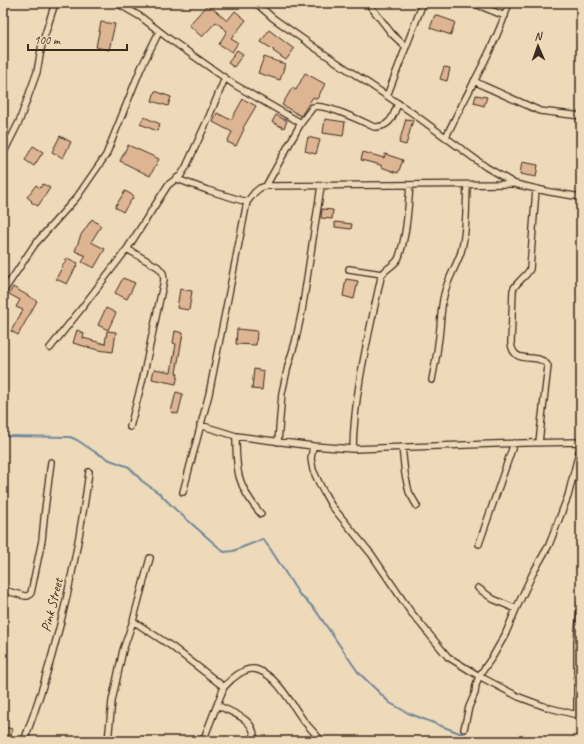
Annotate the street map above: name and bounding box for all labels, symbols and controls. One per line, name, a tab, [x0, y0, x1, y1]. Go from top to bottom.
scale bar	[28, 26, 127, 52]
north arrow	[518, 26, 558, 66]
text: N	[534, 29, 543, 43]
text: 100 m	[34, 32, 61, 48]
street label: Pink Street	[37, 575, 67, 633]

